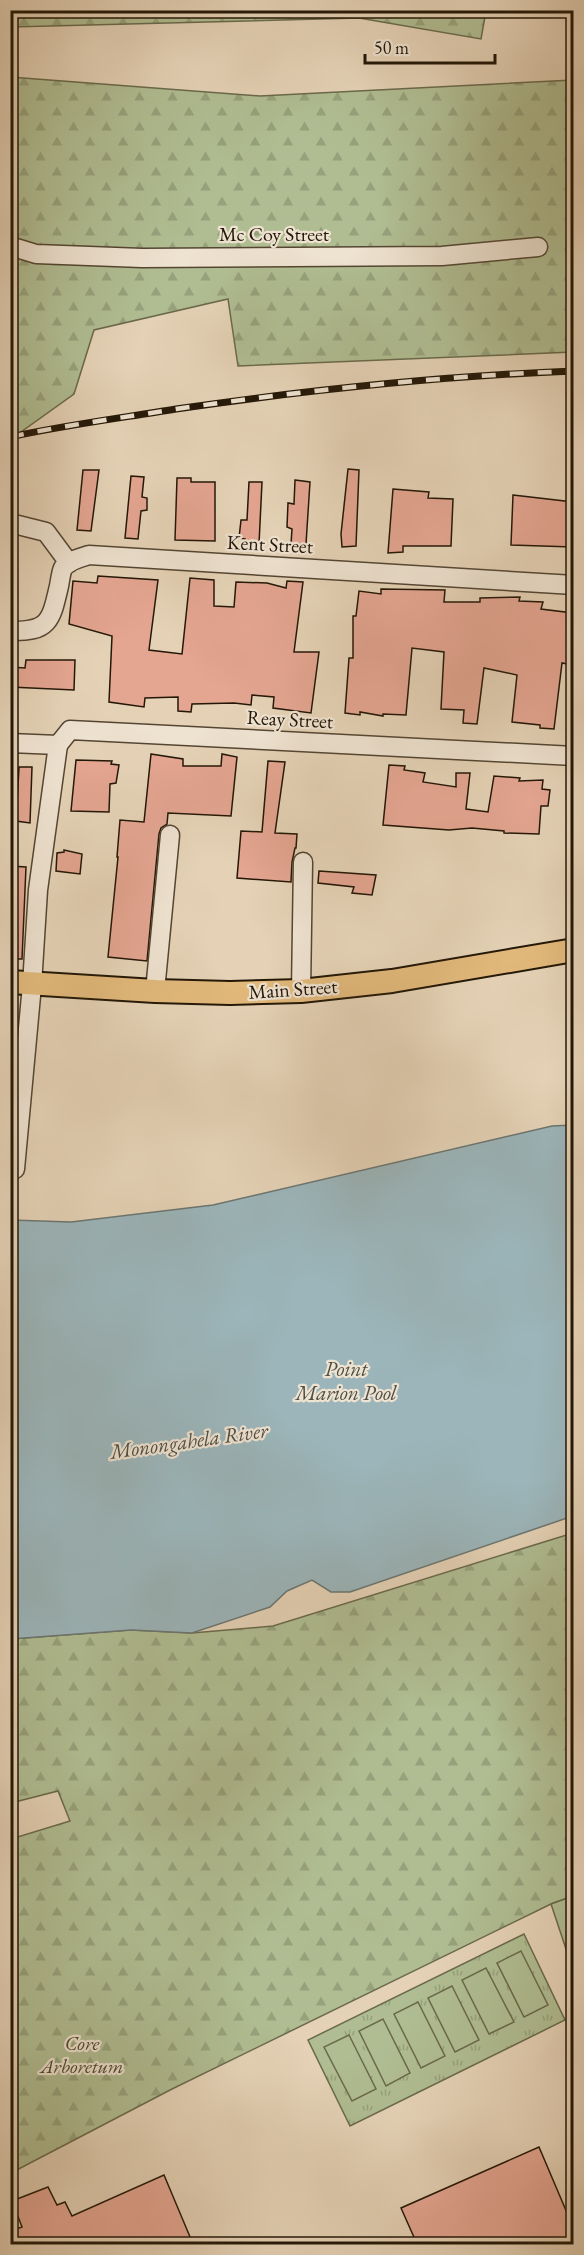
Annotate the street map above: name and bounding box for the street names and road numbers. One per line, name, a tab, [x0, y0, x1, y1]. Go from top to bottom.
street label: Mc Coy Street	[219, 221, 330, 247]
street label: Kent Street	[226, 529, 314, 559]
street label: Reay Street	[246, 704, 335, 734]
street label: Main Street	[248, 973, 339, 1005]

